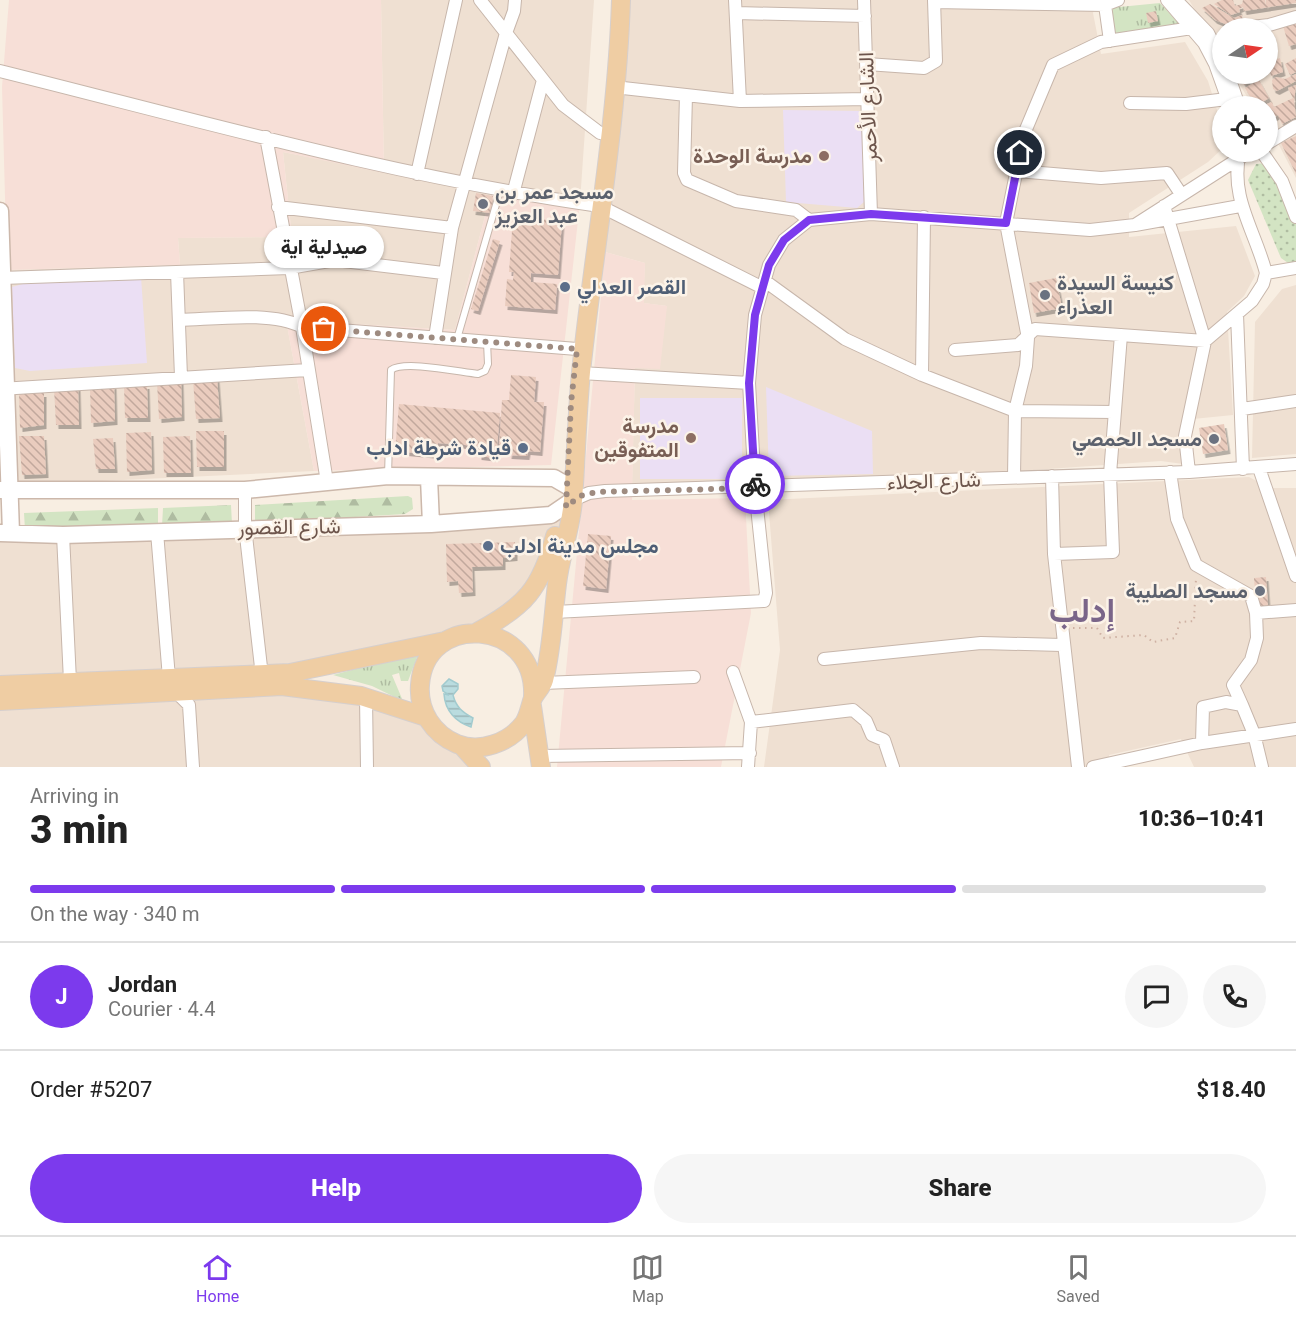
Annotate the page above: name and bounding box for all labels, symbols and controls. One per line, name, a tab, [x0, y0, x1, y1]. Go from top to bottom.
north arrow	[1212, 18, 1278, 84]
map controls	[1212, 18, 1278, 162]
street label: الشارع الأحمر	[854, 51, 884, 164]
button: locate	[1212, 96, 1278, 162]
pin	[994, 127, 1045, 178]
icon: home	[1003, 136, 1036, 169]
place label: مدرسة الوحدة	[693, 144, 812, 169]
marker: مدرسة الوحدة	[817, 149, 831, 163]
place label: مسجد عمر بن عبد العزيز	[494, 180, 614, 229]
marker: مسجد عمر بن عبد العزيز	[476, 197, 490, 211]
callout: صيدلية اية	[264, 227, 384, 269]
text: صيدلية اية	[281, 235, 367, 259]
place label: كنيسة السيدة العذراء	[1057, 271, 1174, 320]
place label: القصر العدلي	[577, 275, 686, 304]
marker: القصر العدلي	[558, 280, 572, 294]
marker: كنيسة السيدة العذراء	[1038, 288, 1052, 302]
pin	[298, 303, 349, 354]
icon: bag	[307, 312, 340, 345]
place label: مدرسة المتفوقين	[594, 414, 679, 463]
place label: مسجد الحمصي	[1072, 427, 1202, 456]
marker: مدرسة المتفوقين	[684, 431, 698, 445]
marker: مسجد الحمصي	[1207, 432, 1221, 446]
place label: قيادة شرطة ادلب	[366, 436, 511, 461]
marker: قيادة شرطة ادلب	[516, 441, 530, 455]
courier	[725, 454, 785, 514]
street label: شارع الجلاء	[887, 467, 981, 497]
icon: bike	[739, 468, 772, 501]
street label: شارع القصور	[236, 514, 341, 542]
place label: مجلس مدينة ادلب	[500, 534, 659, 558]
marker: مجلس مدينة ادلب	[481, 539, 495, 553]
place label: مسجد الصليبة	[1125, 579, 1248, 603]
marker: مسجد الصليبة	[1253, 584, 1267, 598]
district label: إدلب	[1049, 591, 1115, 633]
text: Arriving in	[30, 784, 119, 808]
text: 10:36–10:41	[1138, 806, 1266, 831]
text: 3 min	[30, 807, 128, 853]
text: On the way · 340 m	[30, 902, 199, 926]
button: chat	[1125, 965, 1188, 1028]
button: phone	[1203, 965, 1266, 1028]
text: Jordan	[108, 972, 177, 997]
text: J	[55, 984, 68, 1009]
text: Courier · 4.4	[108, 997, 215, 1021]
text: Order #5207	[30, 1077, 152, 1102]
text: $18.40	[1197, 1077, 1266, 1102]
button: Help	[30, 1154, 642, 1223]
button: Share	[654, 1154, 1266, 1223]
tab: Home	[196, 1251, 239, 1306]
tab: Map	[631, 1251, 664, 1306]
tab: Saved	[1057, 1251, 1100, 1306]

